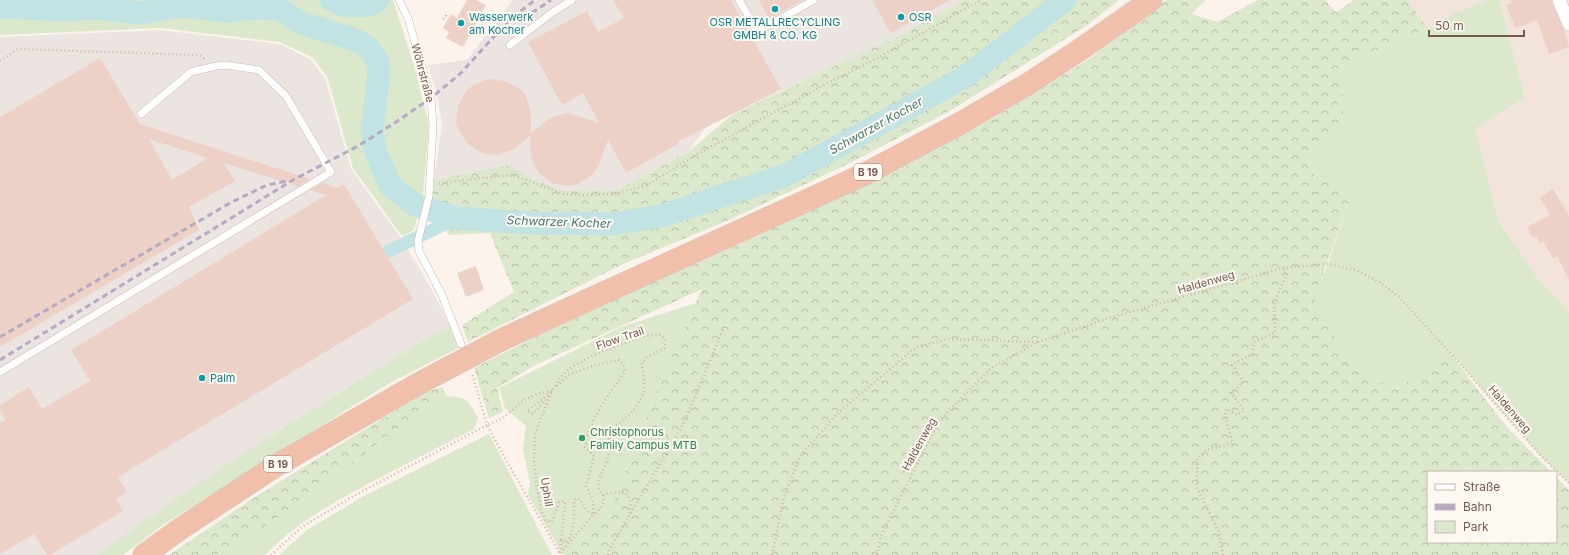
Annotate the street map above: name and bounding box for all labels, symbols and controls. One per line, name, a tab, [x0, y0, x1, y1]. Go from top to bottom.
marker: OSR METALLRECYCLING GMBH & CO. KG	[770, 4, 780, 14]
place label: Wasserwerk am Kocher	[469, 10, 533, 37]
place label: OSR	[909, 10, 932, 24]
marker: OSR	[896, 12, 906, 22]
scale bar	[1429, 12, 1524, 38]
place label: OSR METALLRECYCLING GMBH & CO. KG	[710, 15, 840, 42]
marker: Wasserwerk am Kocher	[456, 18, 466, 28]
text: 50 m	[1435, 18, 1464, 33]
street label: Wöhrstraße	[408, 42, 438, 104]
water label: Schwarzer Kocher	[826, 93, 926, 157]
road number: B 19	[854, 164, 882, 180]
water label: Schwarzer Kocher	[506, 212, 612, 231]
street label: Haldenweg	[1176, 267, 1236, 297]
street label: Flow Trail	[594, 323, 646, 353]
place label: Palm	[210, 371, 236, 385]
marker: Palm	[197, 373, 207, 383]
street label: Haldenweg	[1485, 382, 1535, 436]
street label: Haldenweg	[899, 415, 939, 473]
place label: Christophorus Family Campus MTB	[590, 425, 697, 452]
marker: Christophorus Family Campus MTB	[577, 433, 587, 443]
road number: B 19	[264, 456, 292, 472]
legend	[1427, 471, 1557, 543]
street label: Uphill	[538, 476, 556, 508]
text: Straße	[1463, 479, 1500, 494]
text: Bahn	[1463, 499, 1492, 514]
text: Park	[1463, 519, 1489, 534]

